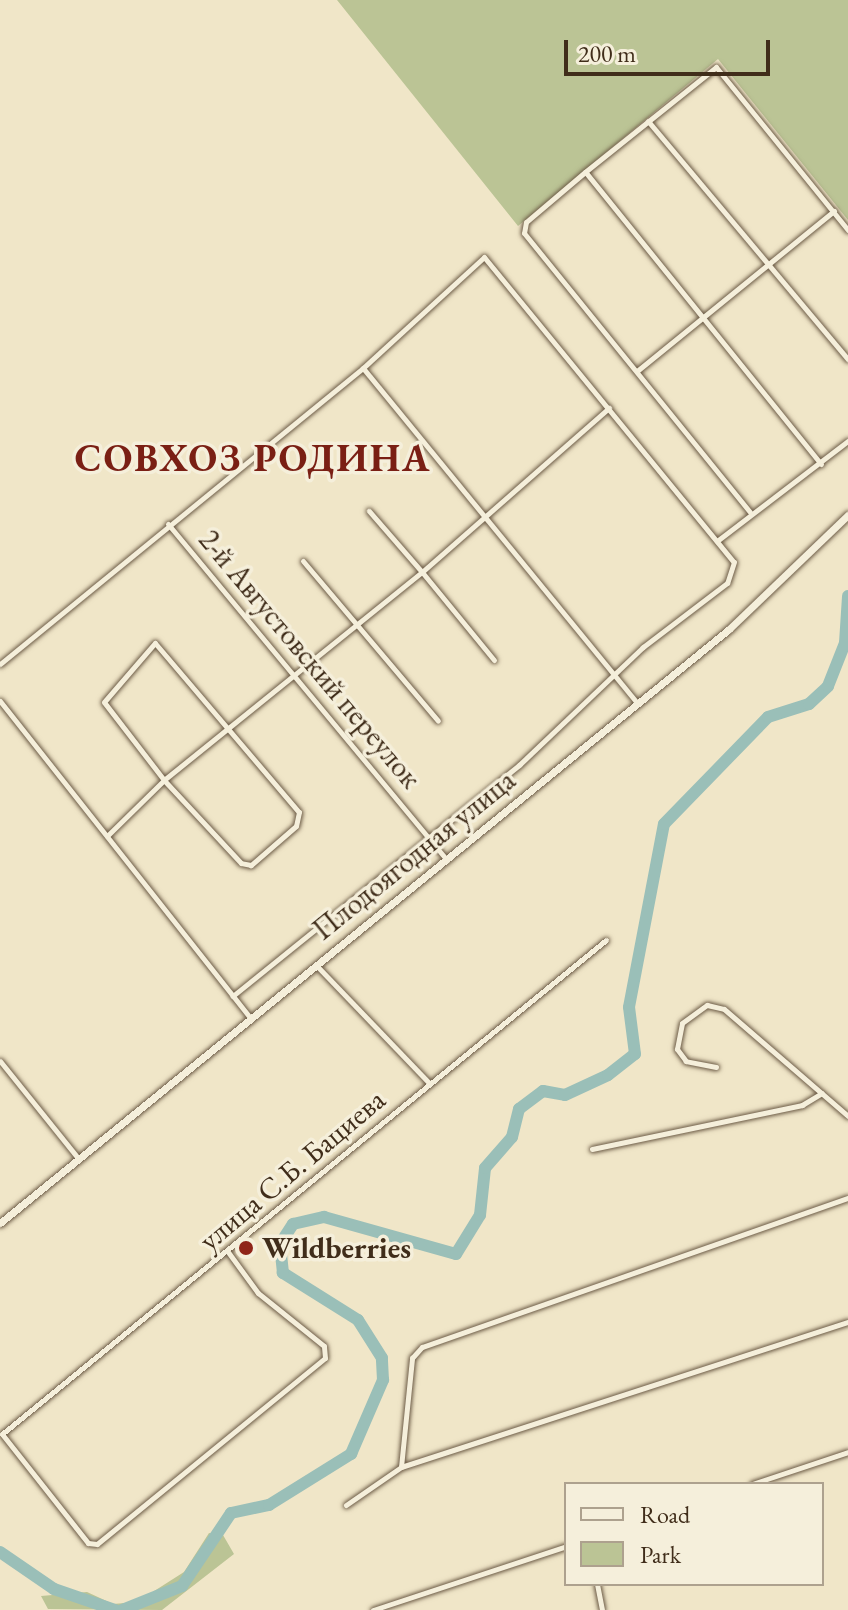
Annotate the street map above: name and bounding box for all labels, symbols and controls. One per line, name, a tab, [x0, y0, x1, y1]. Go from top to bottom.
scale bar	[568, 24, 774, 74]
text: 200 m	[578, 38, 636, 69]
district label: СОВХОЗ РОДИНА	[75, 435, 431, 481]
street label: 2-й Августовский переулок	[191, 522, 429, 796]
street label: Плодоягодная улица	[305, 762, 523, 948]
street label: улица С.Б. Бациева	[192, 1082, 392, 1258]
place label: Wildberries	[262, 1230, 411, 1266]
marker: Wildberries	[237, 1239, 255, 1257]
legend	[564, 1482, 824, 1586]
text: Road	[640, 1499, 690, 1530]
text: Park	[640, 1539, 681, 1570]

